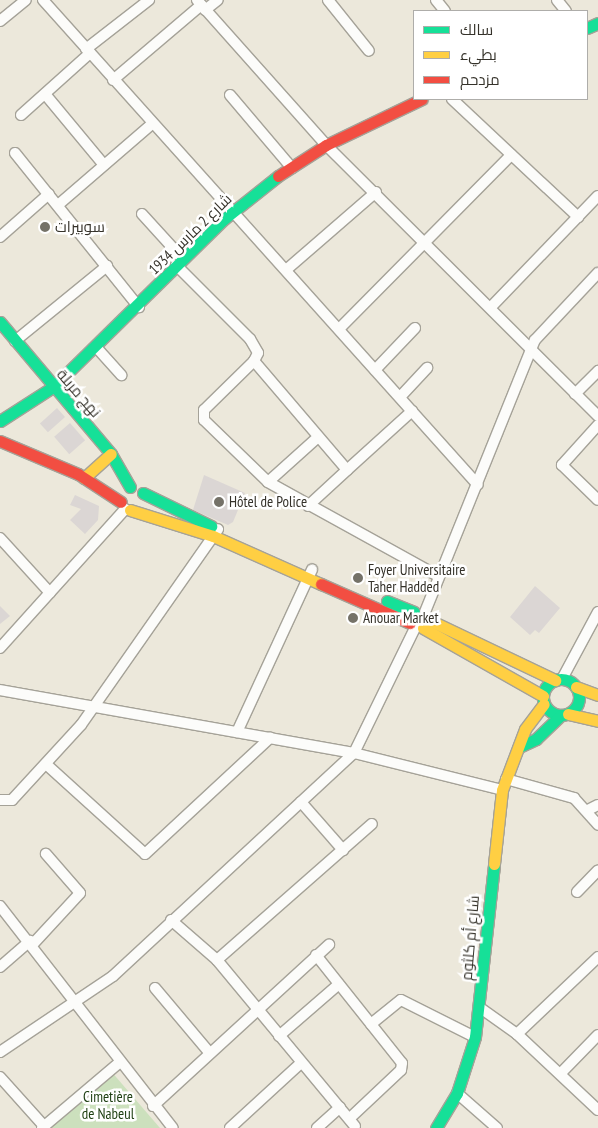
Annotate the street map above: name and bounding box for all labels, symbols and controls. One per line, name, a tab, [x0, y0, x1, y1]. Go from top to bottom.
legend	[413, 10, 588, 100]
text: سالك	[460, 20, 493, 39]
text: بطيء	[460, 45, 497, 64]
text: مزدحم	[460, 70, 500, 89]
street label: شارع 2 مارس 1934	[145, 190, 235, 278]
place label: سوبيرات	[55, 218, 105, 236]
marker: سوبيرات	[39, 221, 51, 233]
street label: نهج مربلة	[53, 365, 105, 421]
place label: Hôtel de Police	[229, 493, 307, 511]
marker: Hôtel de Police	[213, 496, 225, 508]
place label: Foyer Universitaire Taher Hadded	[368, 560, 465, 595]
marker: Foyer Universitaire Taher Hadded	[352, 572, 364, 584]
place label: Anouar Market	[363, 609, 439, 627]
marker: Anouar Market	[347, 612, 359, 624]
street label: شارع أم كلثوم	[457, 895, 483, 981]
park label: Cimetière de Nabeul	[82, 1087, 134, 1122]

